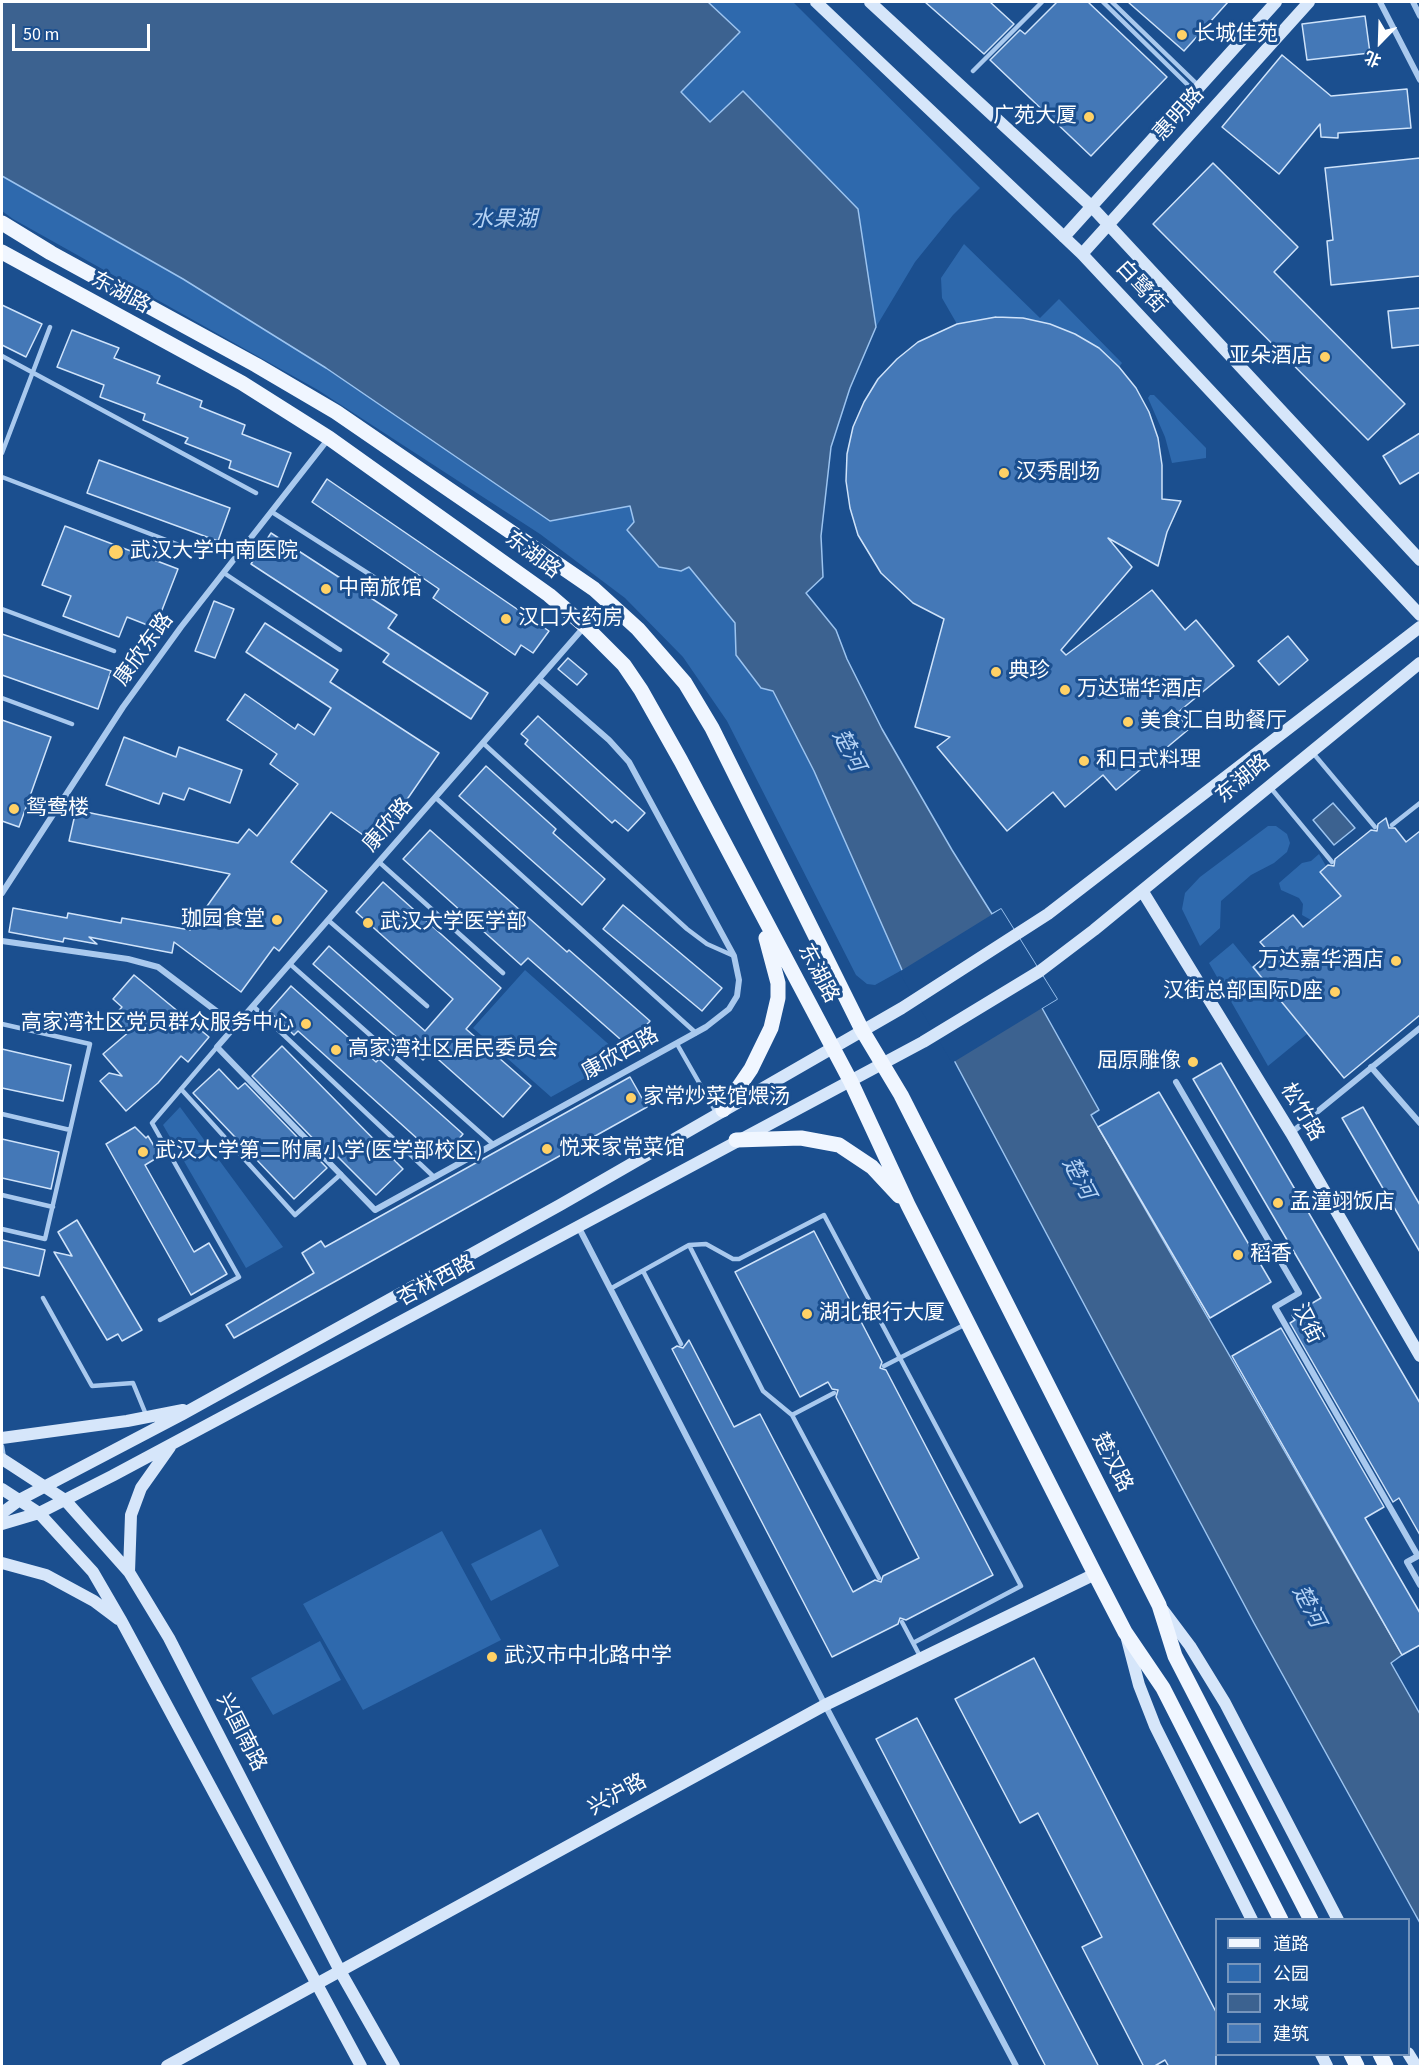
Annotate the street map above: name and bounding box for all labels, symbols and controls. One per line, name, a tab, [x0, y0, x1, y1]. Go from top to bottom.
scale bar	[15, 12, 153, 50]
north arrow	[1350, 12, 1410, 72]
text: 50 m	[23, 22, 59, 47]
place label: 长城佳苑	[1194, 22, 1278, 48]
marker: 长城佳苑	[1175, 28, 1189, 42]
text: 北	[1361, 45, 1385, 72]
street label: 惠明路	[1150, 83, 1210, 147]
place label: 广苑大厦	[993, 104, 1077, 130]
marker: 广苑大厦	[1082, 110, 1096, 124]
water label: 水果湖	[471, 208, 537, 234]
street label: 白鹭街	[1109, 256, 1171, 320]
street label: 东湖路	[86, 268, 154, 320]
place label: 亚朵酒店	[1229, 344, 1313, 370]
marker: 亚朵酒店	[1318, 350, 1332, 364]
place label: 汉秀剧场	[1016, 460, 1100, 486]
marker: 汉秀剧场	[997, 466, 1011, 480]
street label: 东湖路	[499, 527, 565, 585]
place label: 武汉大学中南医院	[130, 539, 298, 565]
marker: 武汉大学中南医院	[107, 543, 125, 561]
place label: 中南旅馆	[338, 576, 422, 602]
marker: 中南旅馆	[319, 582, 333, 596]
place label: 汉口大药房	[518, 606, 623, 632]
street label: 康欣东路	[110, 609, 180, 691]
marker: 汉口大药房	[499, 612, 513, 626]
place label: 典珍	[1008, 659, 1050, 685]
marker: 典珍	[989, 665, 1003, 679]
place label: 万达瑞华酒店	[1077, 677, 1203, 703]
marker: 万达瑞华酒店	[1058, 683, 1072, 697]
place label: 美食汇自助餐厅	[1140, 709, 1287, 735]
marker: 美食汇自助餐厅	[1121, 715, 1135, 729]
water label: 楚河	[825, 725, 869, 777]
place label: 和日式料理	[1096, 748, 1201, 774]
street label: 东湖路	[1212, 750, 1276, 810]
marker: 和日式料理	[1077, 754, 1091, 768]
street label: 康欣路	[359, 794, 419, 858]
place label: 鸳鸯楼	[26, 796, 89, 822]
marker: 鸳鸯楼	[7, 802, 21, 816]
place label: 珈园食堂	[181, 907, 265, 933]
place label: 武汉大学医学部	[380, 910, 527, 936]
marker: 珈园食堂	[270, 913, 284, 927]
marker: 武汉大学医学部	[361, 916, 375, 930]
street label: 东湖路	[791, 940, 843, 1008]
place label: 万达嘉华酒店	[1258, 948, 1384, 974]
marker: 万达嘉华酒店	[1389, 954, 1403, 968]
place label: 汉街总部国际D座	[1163, 979, 1323, 1005]
marker: 汉街总部国际D座	[1328, 985, 1342, 999]
place label: 高家湾社区党员群众服务中心	[21, 1011, 294, 1037]
marker: 高家湾社区党员群众服务中心	[299, 1017, 313, 1031]
street label: 康欣西路	[578, 1024, 664, 1086]
place label: 高家湾社区居民委员会	[348, 1037, 558, 1063]
marker: 高家湾社区居民委员会	[329, 1043, 343, 1057]
place label: 屈原雕像	[1097, 1049, 1181, 1075]
marker: 屈原雕像	[1186, 1055, 1200, 1069]
street label: 松竹路	[1274, 1080, 1328, 1146]
place label: 家常炒菜馆煨汤	[643, 1085, 790, 1111]
marker: 家常炒菜馆煨汤	[624, 1091, 638, 1105]
place label: 悦来家常菜馆	[559, 1136, 685, 1162]
place label: 武汉大学第二附属小学(医学部校区)	[155, 1139, 483, 1165]
marker: 悦来家常菜馆	[540, 1142, 554, 1156]
marker: 武汉大学第二附属小学(医学部校区)	[136, 1145, 150, 1159]
water label: 楚河	[1055, 1153, 1099, 1205]
place label: 孟潼翊饭店	[1290, 1190, 1395, 1216]
marker: 孟潼翊饭店	[1271, 1196, 1285, 1210]
place label: 稻香	[1250, 1242, 1292, 1268]
marker: 稻香	[1231, 1248, 1245, 1262]
street label: 杏林西路	[394, 1251, 480, 1313]
street label: 汉街	[1285, 1300, 1327, 1348]
place label: 湖北银行大厦	[819, 1301, 945, 1327]
marker: 湖北银行大厦	[800, 1307, 814, 1321]
street label: 楚汉路	[1085, 1429, 1137, 1497]
water label: 楚河	[1285, 1581, 1329, 1633]
place label: 武汉市中北路中学	[504, 1644, 672, 1670]
marker: 武汉市中北路中学	[485, 1650, 499, 1664]
street label: 兴国南路	[210, 1690, 270, 1776]
street label: 兴沪路	[584, 1770, 652, 1822]
legend	[1215, 1918, 1410, 2056]
text: 道路	[1273, 1932, 1309, 1957]
text: 公园	[1273, 1962, 1309, 1987]
text: 水域	[1273, 1992, 1309, 2017]
text: 建筑	[1273, 2022, 1309, 2047]

